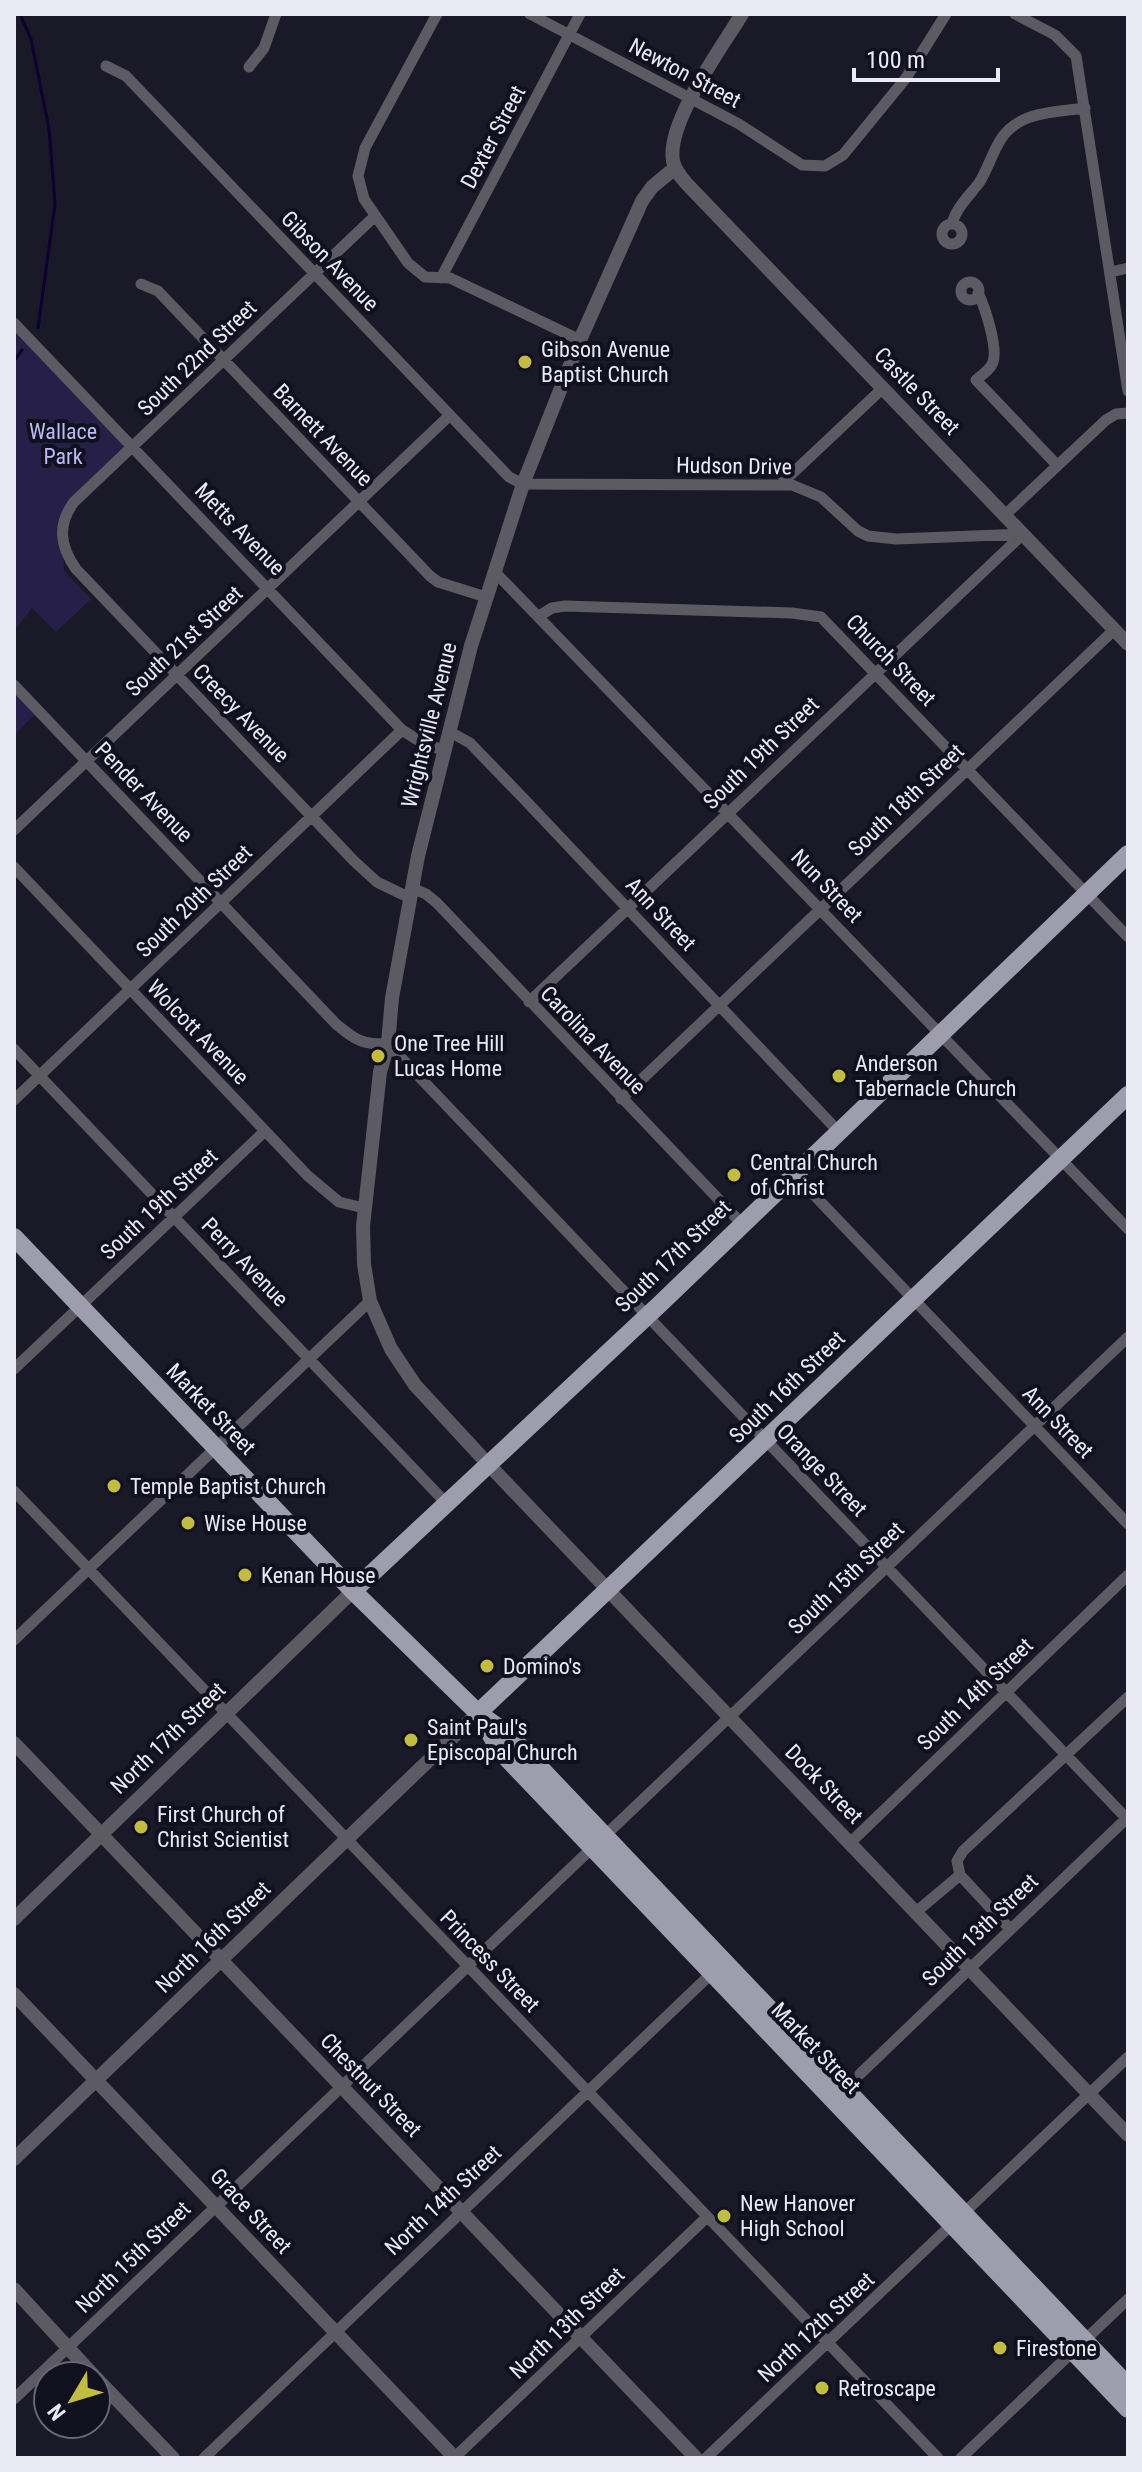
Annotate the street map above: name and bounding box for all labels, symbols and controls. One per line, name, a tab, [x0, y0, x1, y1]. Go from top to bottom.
scale bar	[854, 32, 998, 82]
street label: Newton Street	[625, 33, 745, 113]
text: 100 m	[866, 46, 925, 74]
street label: Dexter Street	[456, 81, 530, 193]
street label: Gibson Avenue	[276, 206, 384, 316]
street label: South 22nd Street	[133, 295, 261, 421]
place label: Gibson Avenue Baptist Church	[541, 337, 670, 387]
street label: Castle Street	[869, 342, 965, 440]
marker: Gibson Avenue Baptist Church	[516, 353, 534, 371]
street label: Barnett Avenue	[268, 379, 378, 491]
park label: Wallace Park	[29, 419, 97, 469]
street label: Hudson Drive	[676, 452, 792, 480]
street label: Metts Avenue	[190, 478, 290, 580]
street label: South 21st Street	[121, 581, 247, 701]
street label: Church Street	[841, 609, 941, 711]
street label: Wrightsville Avenue	[396, 640, 462, 810]
street label: Creecy Avenue	[188, 659, 294, 767]
street label: South 19th Street	[698, 692, 824, 814]
street label: Pender Avenue	[90, 737, 198, 847]
street label: South 18th Street	[843, 739, 969, 861]
street label: South 20th Street	[131, 840, 257, 962]
street label: Nun Street	[786, 844, 868, 928]
street label: Ann Street	[621, 872, 701, 956]
street label: Wolcott Avenue	[142, 975, 254, 1089]
street label: Carolina Avenue	[535, 981, 651, 1099]
place label: One Tree Hill Lucas Home	[394, 1031, 504, 1081]
marker: One Tree Hill Lucas Home	[369, 1047, 387, 1065]
place label: Anderson Tabernacle Church	[855, 1051, 1016, 1101]
marker: Anderson Tabernacle Church	[830, 1067, 848, 1085]
street label: South 19th Street	[95, 1143, 223, 1265]
place label: Central Church of Christ	[750, 1150, 878, 1200]
marker: Central Church of Christ	[725, 1166, 743, 1184]
street label: South 17th Street	[610, 1195, 736, 1317]
street label: Perry Avenue	[197, 1212, 293, 1312]
street label: South 16th Street	[724, 1326, 850, 1448]
street label: Market Street	[161, 1358, 261, 1460]
street label: Ann Street	[1018, 1381, 1098, 1463]
street label: Orange Street	[772, 1419, 872, 1521]
place label: Temple Baptist Church	[130, 1474, 326, 1499]
marker: Temple Baptist Church	[105, 1477, 123, 1495]
place label: Wise House	[204, 1511, 307, 1536]
marker: Wise House	[179, 1514, 197, 1532]
street label: South 15th Street	[783, 1517, 909, 1639]
place label: Kenan House	[261, 1563, 376, 1588]
marker: Kenan House	[236, 1566, 254, 1584]
street label: South 14th Street	[912, 1633, 1038, 1755]
place label: Domino's	[503, 1654, 581, 1679]
marker: Domino's	[478, 1657, 496, 1675]
street label: North 17th Street	[106, 1677, 230, 1799]
place label: Saint Paul's Episcopal Church	[427, 1715, 578, 1765]
marker: Saint Paul's Episcopal Church	[402, 1731, 420, 1749]
street label: Dock Street	[780, 1739, 868, 1829]
place label: First Church of Christ Scientist	[157, 1802, 289, 1852]
marker: First Church of Christ Scientist	[132, 1818, 150, 1836]
street label: South 13th Street	[917, 1869, 1043, 1991]
street label: North 16th Street	[151, 1876, 275, 1998]
street label: Princess Street	[435, 1905, 545, 2017]
street label: Market Street	[766, 1997, 866, 2099]
street label: Chestnut Street	[315, 2028, 427, 2142]
street label: North 14th Street	[380, 2140, 506, 2260]
street label: Grace Street	[205, 2163, 297, 2259]
place label: New Hanover High School	[740, 2191, 856, 2241]
street label: North 15th Street	[71, 2196, 195, 2318]
marker: New Hanover High School	[715, 2207, 733, 2225]
street label: North 13th Street	[505, 2262, 629, 2384]
street label: North 12th Street	[753, 2267, 879, 2387]
place label: Firestone	[1016, 2336, 1097, 2361]
marker: Firestone	[991, 2339, 1009, 2357]
north arrow	[32, 2360, 112, 2440]
place label: Retroscape	[838, 2376, 936, 2401]
marker: Retroscape	[813, 2379, 831, 2397]
text: N	[43, 2399, 71, 2425]

